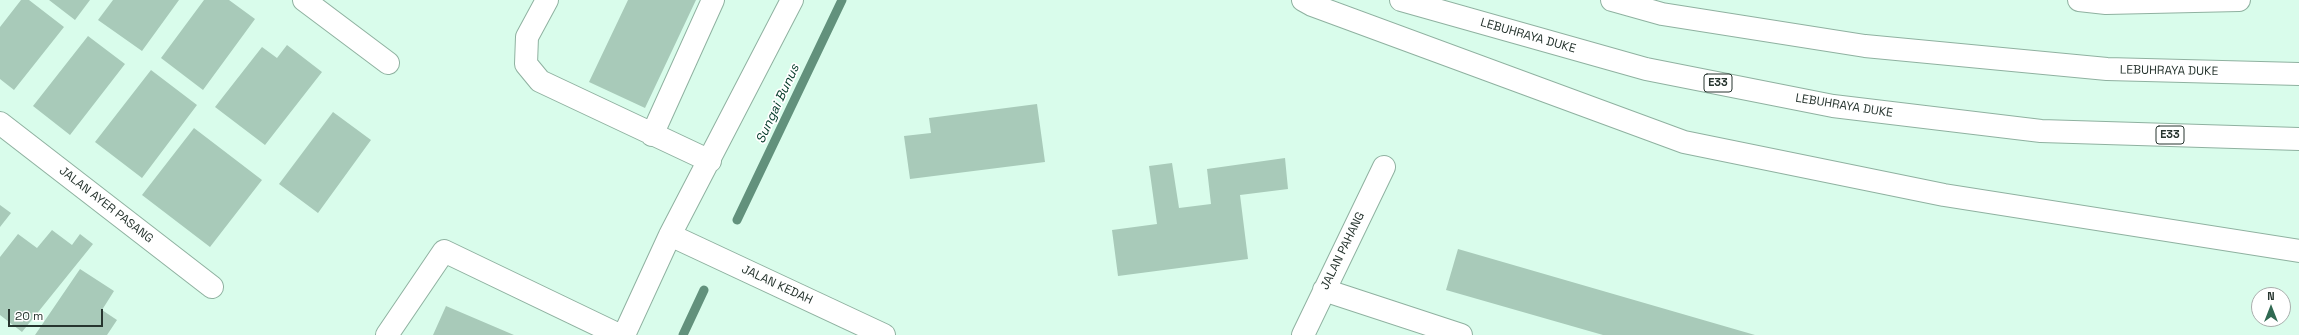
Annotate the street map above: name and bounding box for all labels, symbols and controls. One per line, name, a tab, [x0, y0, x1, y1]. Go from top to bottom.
street label: LEBUHRAYA DUKE	[1479, 16, 1577, 56]
water label: Sungai Bunus	[753, 62, 803, 146]
street label: LEBUHRAYA DUKE	[2120, 63, 2218, 79]
road number: E33	[1704, 74, 1732, 92]
street label: LEBUHRAYA DUKE	[1794, 91, 1894, 121]
road number: E33	[2156, 126, 2184, 144]
street label: JALAN AYER PASANG	[56, 164, 156, 246]
street label: JALAN PAHANG	[1318, 210, 1368, 292]
street label: JALAN KEDAH	[739, 262, 815, 308]
north arrow	[2251, 287, 2291, 327]
text: N	[2267, 289, 2275, 303]
scale bar	[10, 301, 105, 327]
text: 20 m	[15, 308, 43, 324]

